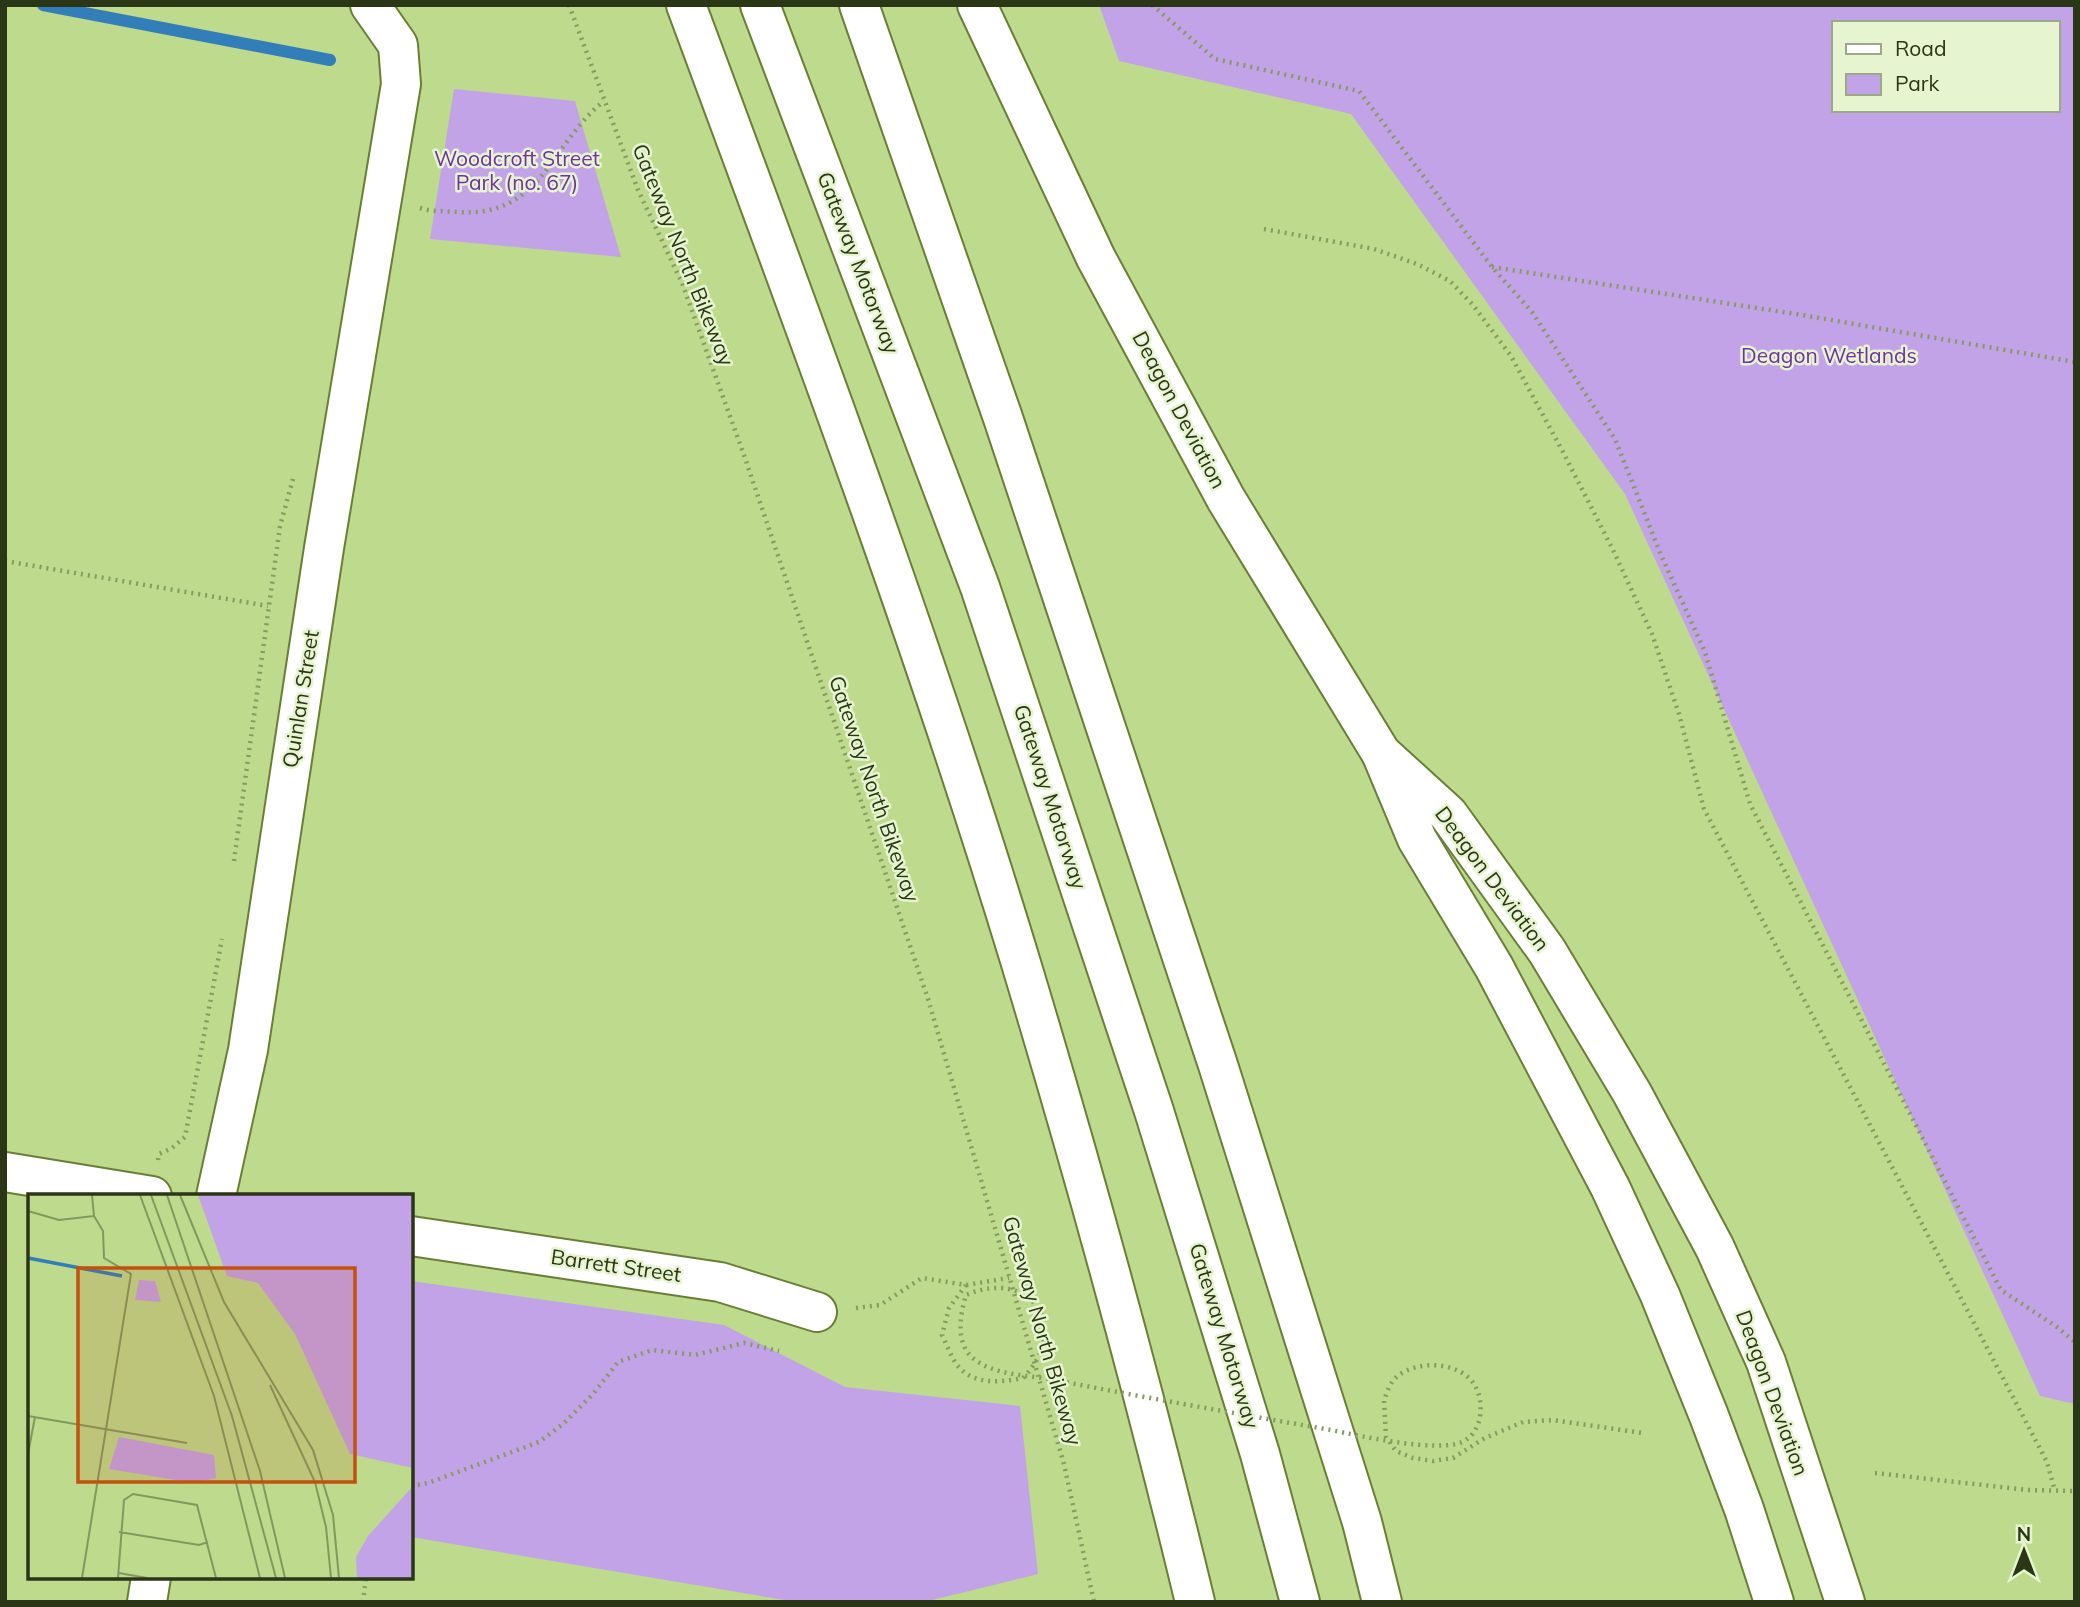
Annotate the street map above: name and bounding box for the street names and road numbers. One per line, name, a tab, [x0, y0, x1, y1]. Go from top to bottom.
street label: Gateway North Bikeway	[627, 140, 740, 370]
street label: Gateway Motorway	[812, 168, 906, 357]
street label: Deagon Deviation	[1127, 326, 1232, 493]
street label: Quinlan Street	[276, 628, 324, 770]
street label: Gateway North Bikeway	[824, 672, 926, 905]
street label: Gateway Motorway	[1009, 701, 1093, 892]
street label: Deagon Deviation	[1430, 801, 1556, 956]
street label: Gateway North Bikeway	[998, 1213, 1088, 1448]
street label: Gateway Motorway	[1184, 1240, 1266, 1432]
street label: Barrett Street	[549, 1243, 683, 1287]
street label: Deagon Deviation	[1731, 1306, 1815, 1479]

